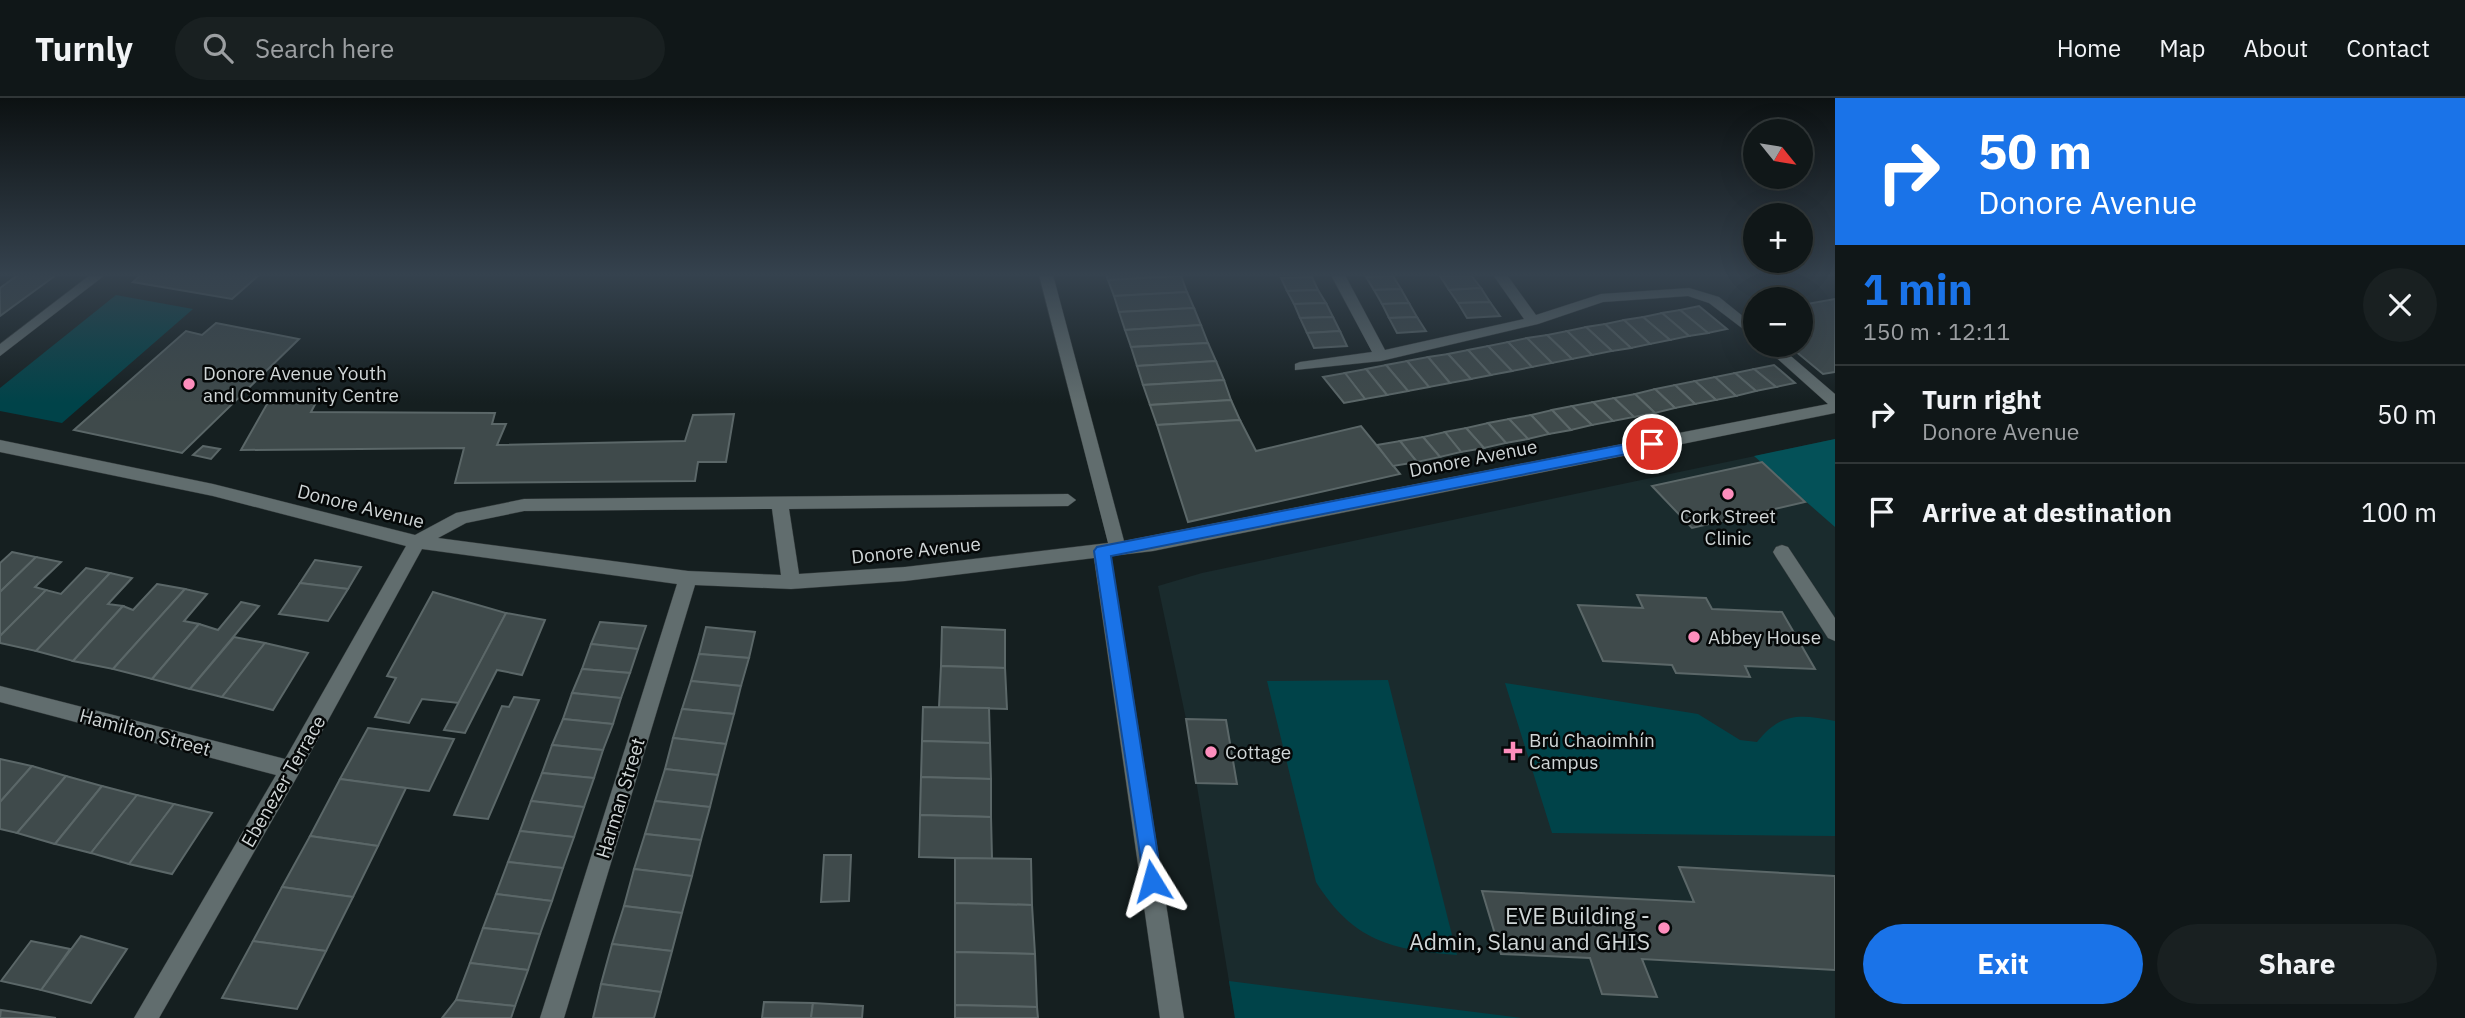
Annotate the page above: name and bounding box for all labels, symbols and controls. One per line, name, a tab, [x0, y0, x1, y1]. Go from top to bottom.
search box	[175, 17, 665, 80]
text: Turnly	[35, 27, 133, 70]
icon: search	[199, 29, 237, 67]
text: Search here	[255, 31, 394, 65]
text: Home	[2057, 32, 2121, 64]
text: Map	[2159, 32, 2205, 64]
text: About	[2243, 32, 2308, 64]
text: Contact	[2346, 32, 2430, 64]
north arrow	[1743, 119, 1813, 189]
map controls	[1743, 119, 1813, 357]
text: 50 m	[1978, 119, 2092, 182]
icon: right	[1863, 126, 1954, 217]
text: Donore Avenue	[1978, 181, 2197, 223]
button: +	[1743, 203, 1813, 273]
text: 1 min	[1863, 262, 1973, 317]
button: close	[2363, 268, 2437, 342]
button: −	[1743, 287, 1813, 357]
text: 150 m · 12:11	[1863, 316, 2010, 346]
place label: Donore Avenue Youth and Community Centre	[203, 361, 399, 407]
marker: Donore Avenue Youth and Community Centre	[181, 376, 197, 392]
text: Turn right	[1922, 382, 2041, 416]
icon: right	[1863, 395, 1901, 433]
text: 50 m	[2377, 397, 2437, 431]
pin	[1622, 414, 1682, 474]
text: Donore Avenue	[1922, 416, 2079, 446]
icon: arrive	[1633, 425, 1671, 463]
street label: Donore Avenue	[1407, 434, 1539, 482]
street label: Donore Avenue	[295, 479, 427, 533]
marker: Cork Street Clinic	[1720, 486, 1736, 502]
icon: arrive	[1863, 493, 1901, 531]
text: Arrive at destination	[1922, 495, 2172, 529]
text: 100 m	[2361, 495, 2437, 529]
place label: Cork Street Clinic	[1680, 504, 1776, 550]
street label: Donore Avenue	[850, 531, 982, 569]
place label: Abbey House	[1708, 625, 1821, 649]
marker: Abbey House	[1686, 629, 1702, 645]
street label: Hamilton Street	[77, 703, 213, 761]
street label: Ebenezer Terrace	[236, 711, 330, 851]
place label: Brú Chaoimhín Campus	[1529, 728, 1655, 774]
street label: Harman Street	[590, 735, 650, 861]
place label: Cottage	[1225, 740, 1291, 764]
marker: Brú Chaoimhín Campus	[1503, 741, 1523, 761]
marker: Cottage	[1203, 744, 1219, 760]
position arrow	[1115, 844, 1189, 918]
place label: EVE Building - Admin, Slanu and GHIS	[1409, 900, 1650, 956]
marker: EVE Building - Admin, Slanu and GHIS	[1656, 920, 1672, 936]
button: Exit	[1863, 924, 2143, 1004]
button: Share	[2157, 924, 2437, 1004]

